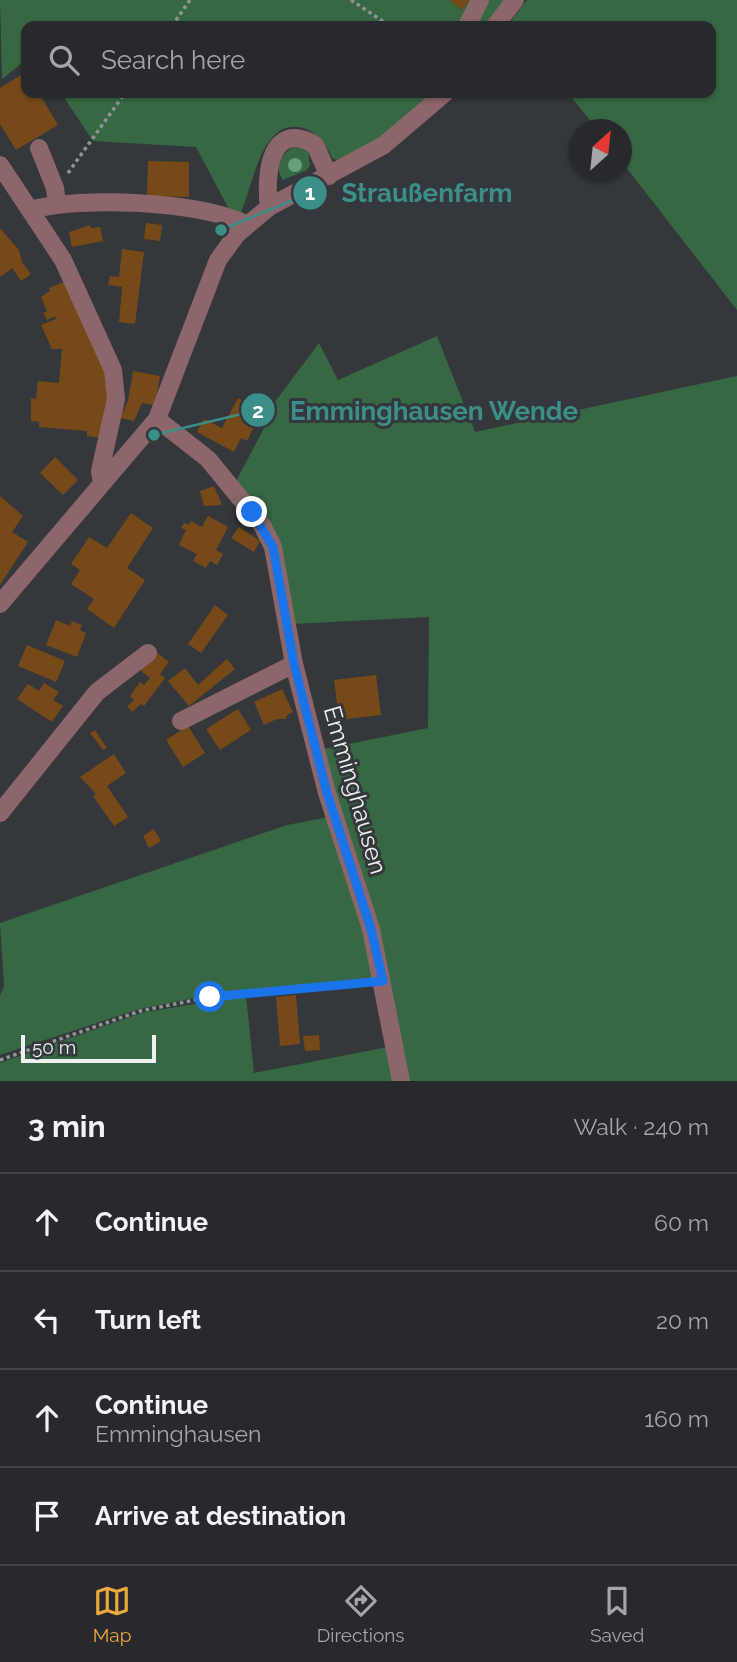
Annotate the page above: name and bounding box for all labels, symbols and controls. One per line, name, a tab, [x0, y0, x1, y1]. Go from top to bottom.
search box	[21, 21, 716, 98]
icon: search	[45, 41, 83, 79]
text: Search here	[101, 45, 245, 75]
north arrow	[569, 119, 632, 182]
callout: Straußenfarm	[292, 170, 526, 217]
text: Straußenfarm	[341, 178, 513, 208]
text: 1	[305, 180, 315, 205]
callout: Emminghausen Wende	[241, 387, 593, 434]
text: Emminghausen Wende	[290, 396, 578, 426]
text: 2	[252, 398, 264, 423]
route end	[236, 496, 267, 527]
street label: Emminghausen	[318, 702, 393, 877]
route start	[194, 981, 225, 1012]
scale bar	[21, 1032, 156, 1064]
text: 50 m	[32, 1036, 76, 1058]
text: 3 min	[28, 1109, 106, 1144]
text: Walk · 240 m	[573, 1113, 709, 1140]
icon: ahead	[28, 1203, 66, 1241]
text: Continue	[95, 1207, 208, 1237]
text: 60 m	[654, 1209, 709, 1236]
icon: left	[28, 1301, 66, 1339]
text: Turn left	[95, 1305, 201, 1335]
text: 20 m	[656, 1307, 709, 1334]
text: Continue	[95, 1390, 208, 1420]
icon: ahead	[28, 1399, 66, 1437]
text: 160 m	[644, 1405, 709, 1432]
text: Emminghausen	[95, 1420, 261, 1447]
icon: arrive	[28, 1497, 66, 1535]
text: Arrive at destination	[95, 1501, 346, 1531]
tab: Map	[93, 1582, 131, 1646]
tab: Directions	[317, 1582, 405, 1646]
tab: Saved	[590, 1582, 644, 1646]

